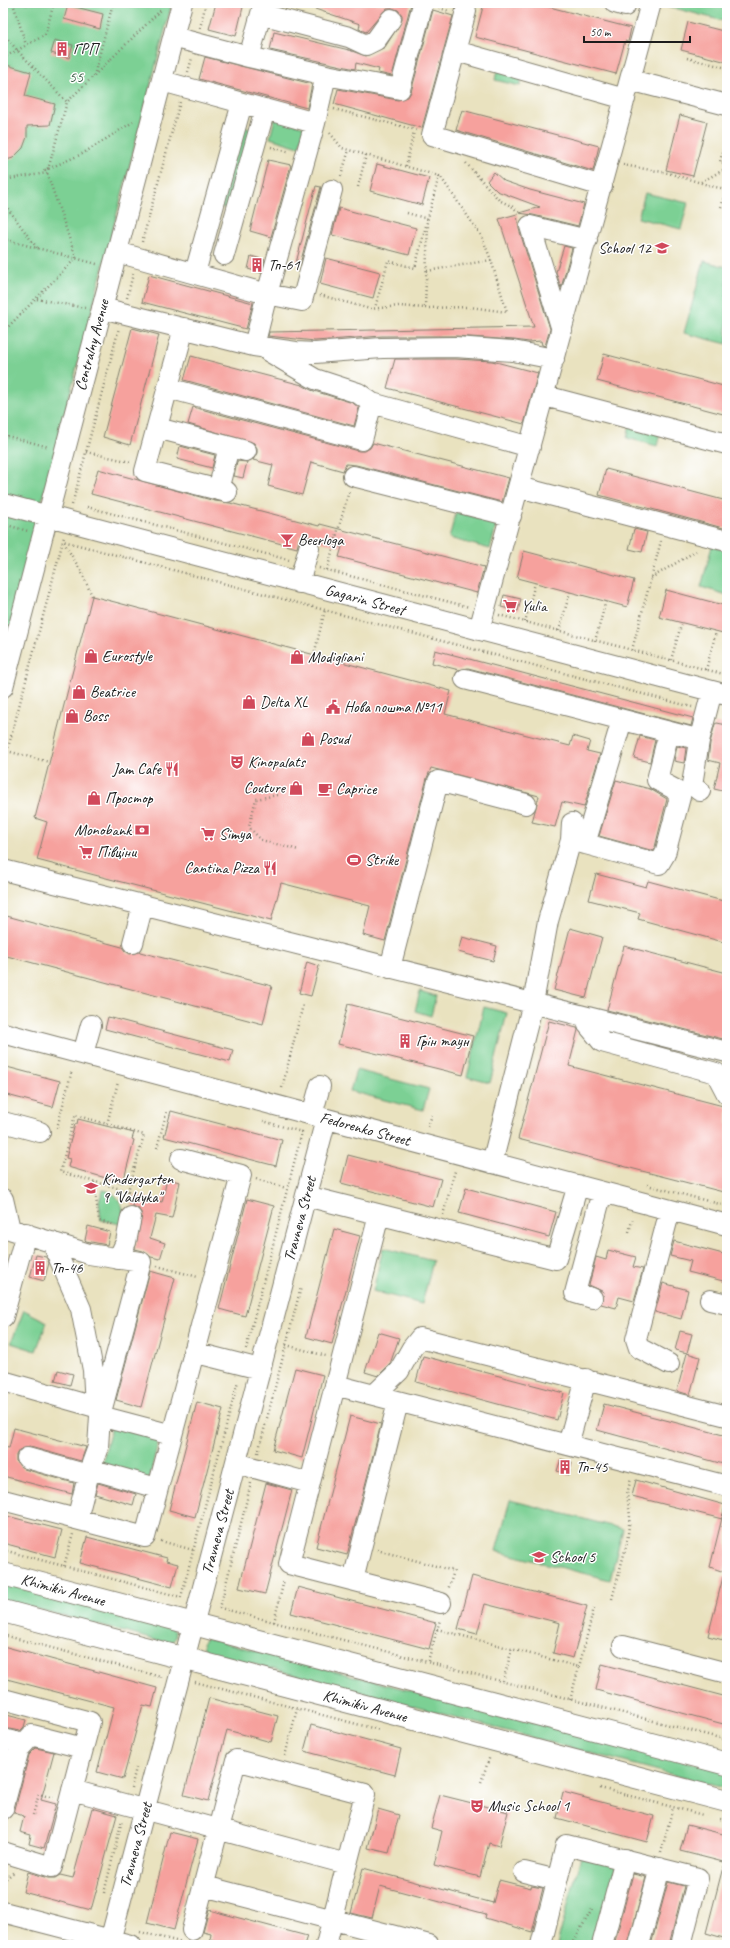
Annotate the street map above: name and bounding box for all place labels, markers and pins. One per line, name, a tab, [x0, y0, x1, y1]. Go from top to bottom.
place label: ГРП	[73, 39, 101, 59]
building icon: ГРП	[54, 41, 70, 57]
place label: School 12	[598, 238, 653, 258]
school or university icon: School 12	[654, 240, 670, 256]
place label: Тп-61	[268, 255, 301, 275]
building icon: Тп-61	[249, 257, 265, 273]
place label: Beerloga	[298, 530, 345, 550]
bar icon: Beerloga	[279, 532, 295, 548]
place label: Yulia	[521, 596, 548, 616]
supermarket icon: Yulia	[502, 598, 518, 614]
place label: Eurostyle	[102, 646, 154, 666]
place label: Modigliani	[308, 647, 365, 667]
shop icon: Eurostyle	[83, 648, 99, 664]
shop icon: Modigliani	[289, 649, 305, 665]
place label: Beatrice	[90, 682, 137, 702]
shop icon: Beatrice	[71, 684, 87, 700]
place label: Delta XL	[260, 692, 308, 712]
shop icon: Delta XL	[241, 694, 257, 710]
place label: Нова пошта №11	[344, 697, 443, 717]
public building icon: Нова пошта №11	[325, 699, 341, 715]
place label: Boss	[83, 706, 109, 726]
shop icon: Boss	[64, 708, 80, 724]
place label: Posud	[319, 729, 352, 749]
shop icon: Posud	[300, 731, 316, 747]
place label: Kinopalats	[248, 752, 307, 772]
theatre icon: Kinopalats	[229, 754, 245, 770]
place label: Jam Cafe	[111, 759, 163, 779]
restaurant icon: Jam Cafe	[164, 761, 180, 777]
place label: Couture	[244, 778, 287, 798]
place label: Caprice	[336, 779, 378, 799]
shop icon: Couture	[288, 780, 304, 796]
cafe icon: Caprice	[317, 781, 333, 797]
place label: Простор	[105, 788, 154, 808]
shop icon: Простор	[86, 790, 102, 806]
place label: Monobank	[74, 820, 132, 840]
bank icon: Monobank	[134, 822, 150, 838]
place label: Simya	[219, 824, 253, 844]
supermarket icon: Simya	[200, 826, 216, 842]
place label: Півціни	[97, 842, 137, 862]
supermarket icon: Півціни	[78, 844, 94, 860]
place label: Strike	[365, 850, 400, 870]
sports icon: Strike	[346, 852, 362, 868]
place label: Cantina Pizza	[184, 858, 261, 878]
restaurant icon: Cantina Pizza	[262, 860, 278, 876]
place label: Грін таун	[416, 1031, 470, 1051]
building icon: Грін таун	[397, 1033, 413, 1049]
place label: Kindergarten 9 "Valdyka"	[102, 1169, 174, 1207]
school or university icon: Kindergarten 9 "Valdyka"	[83, 1180, 99, 1196]
place label: Тп-46	[51, 1258, 84, 1278]
building icon: Тп-46	[32, 1260, 48, 1276]
place label: Тп-45	[576, 1457, 609, 1477]
building icon: Тп-45	[557, 1459, 573, 1475]
place label: School 5	[550, 1547, 596, 1567]
school or university icon: School 5	[531, 1549, 547, 1565]
place label: Music School 1	[488, 1796, 570, 1816]
theatre icon: Music School 1	[469, 1798, 485, 1814]

